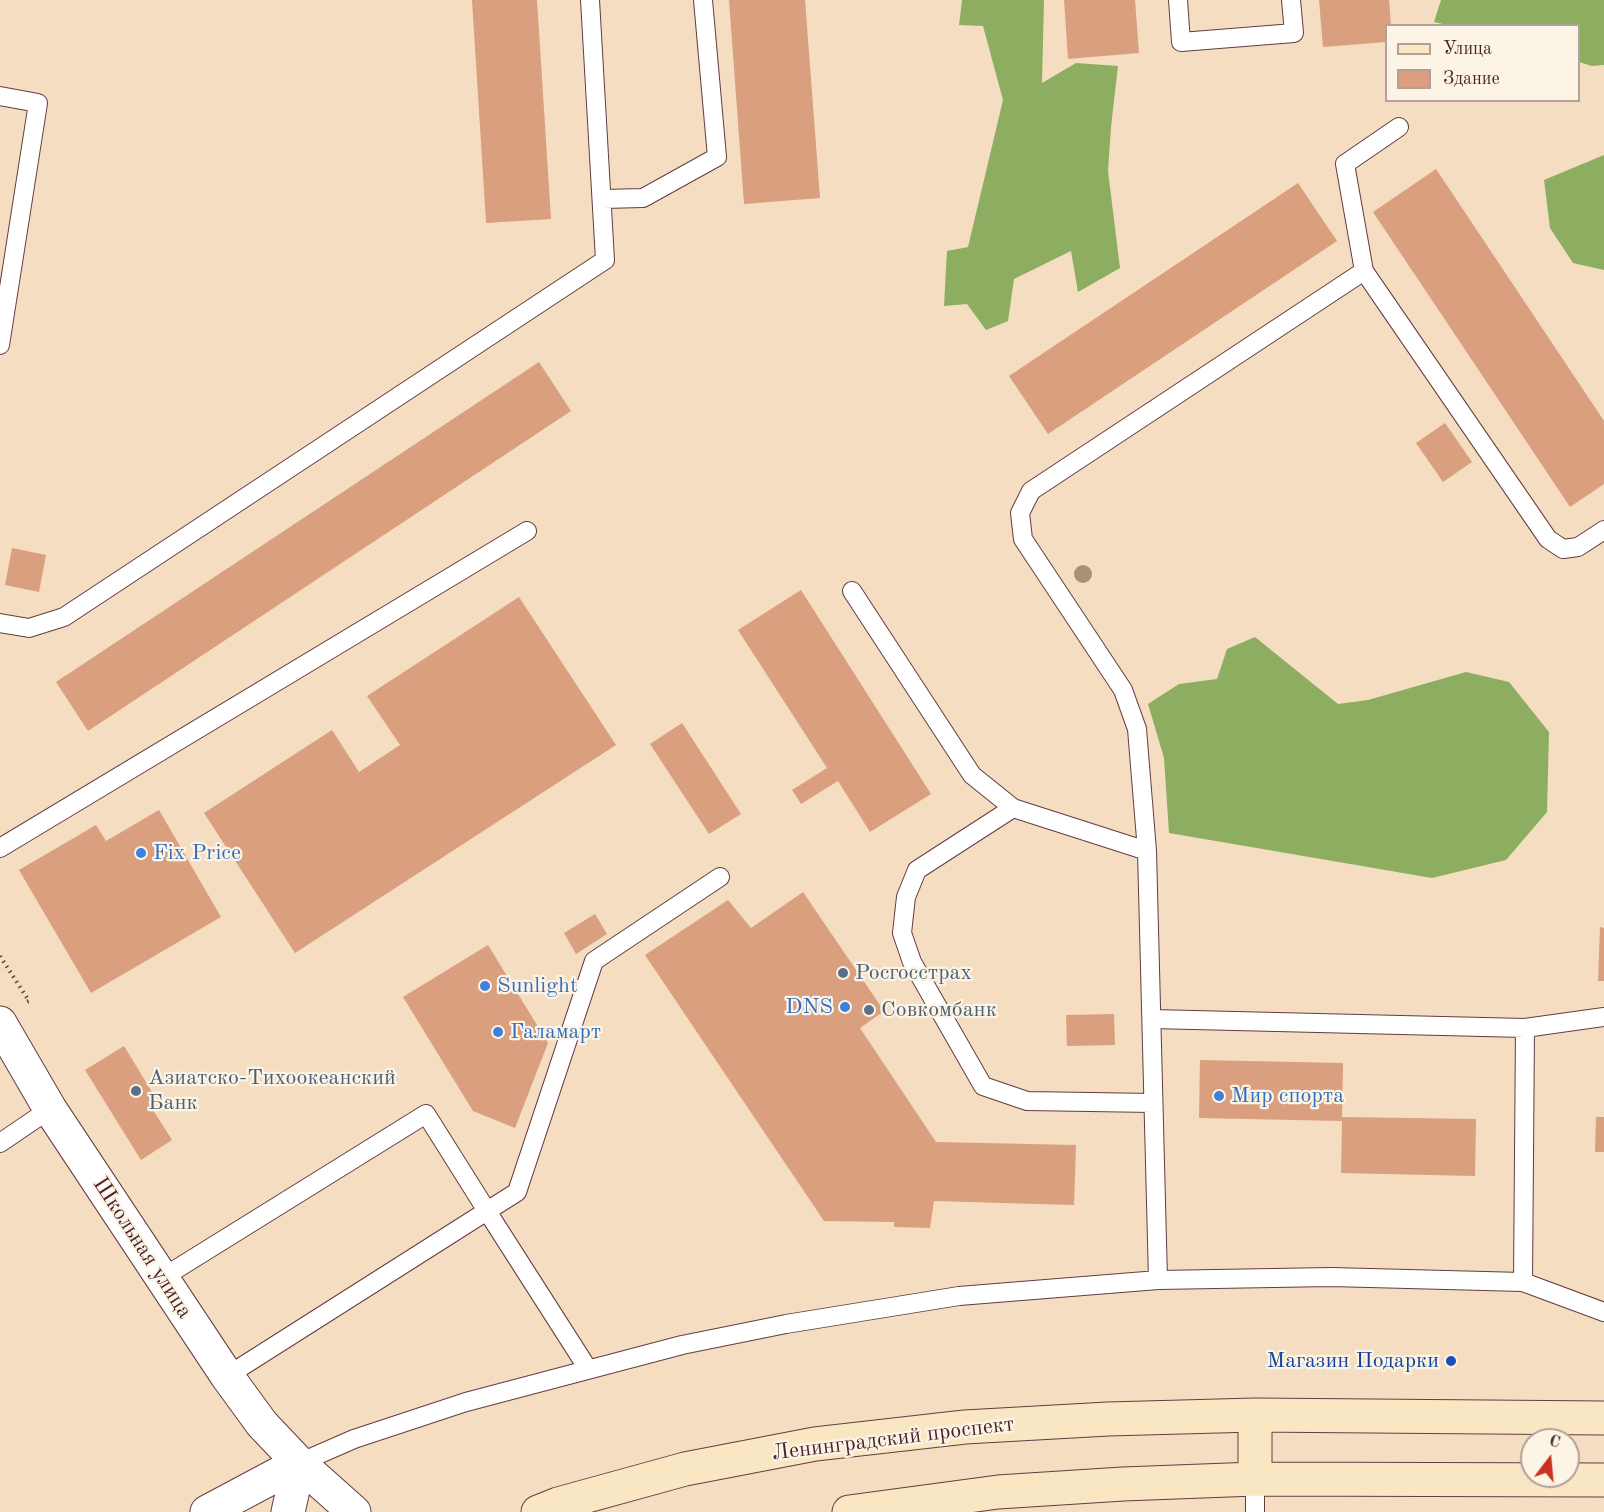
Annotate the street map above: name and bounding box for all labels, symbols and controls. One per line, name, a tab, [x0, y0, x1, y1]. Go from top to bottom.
legend	[1385, 24, 1580, 102]
text: Улица	[1443, 40, 1492, 58]
text: Здание	[1443, 70, 1500, 88]
place label: Fix Price	[153, 840, 241, 866]
marker: Fix Price	[134, 846, 148, 860]
place label: Росгосстрах	[855, 960, 972, 986]
marker: Росгосстрах	[836, 966, 850, 980]
place label: Sunlight	[497, 973, 578, 999]
marker: Sunlight	[478, 979, 492, 993]
place label: DNS	[785, 994, 833, 1020]
place label: Совкомбанк	[881, 997, 997, 1023]
marker: DNS	[838, 1000, 852, 1014]
marker: Совкомбанк	[862, 1003, 876, 1017]
place label: Галамарт	[510, 1019, 601, 1045]
marker: Галамарт	[491, 1025, 505, 1039]
place label: Азиатско-Тихоокеанский Банк	[148, 1065, 396, 1116]
place label: Мир спорта	[1231, 1083, 1344, 1109]
marker: Азиатско-Тихоокеанский Банк	[129, 1084, 143, 1098]
marker: Мир спорта	[1212, 1089, 1226, 1103]
street label: Школьная улица	[86, 1172, 198, 1324]
place label: Магазин Подарки	[1267, 1348, 1439, 1374]
marker: Магазин Подарки	[1444, 1354, 1458, 1368]
street label: Ленинградский проспект	[770, 1411, 1016, 1467]
north arrow	[1520, 1428, 1580, 1488]
text: С	[1547, 1433, 1562, 1452]

